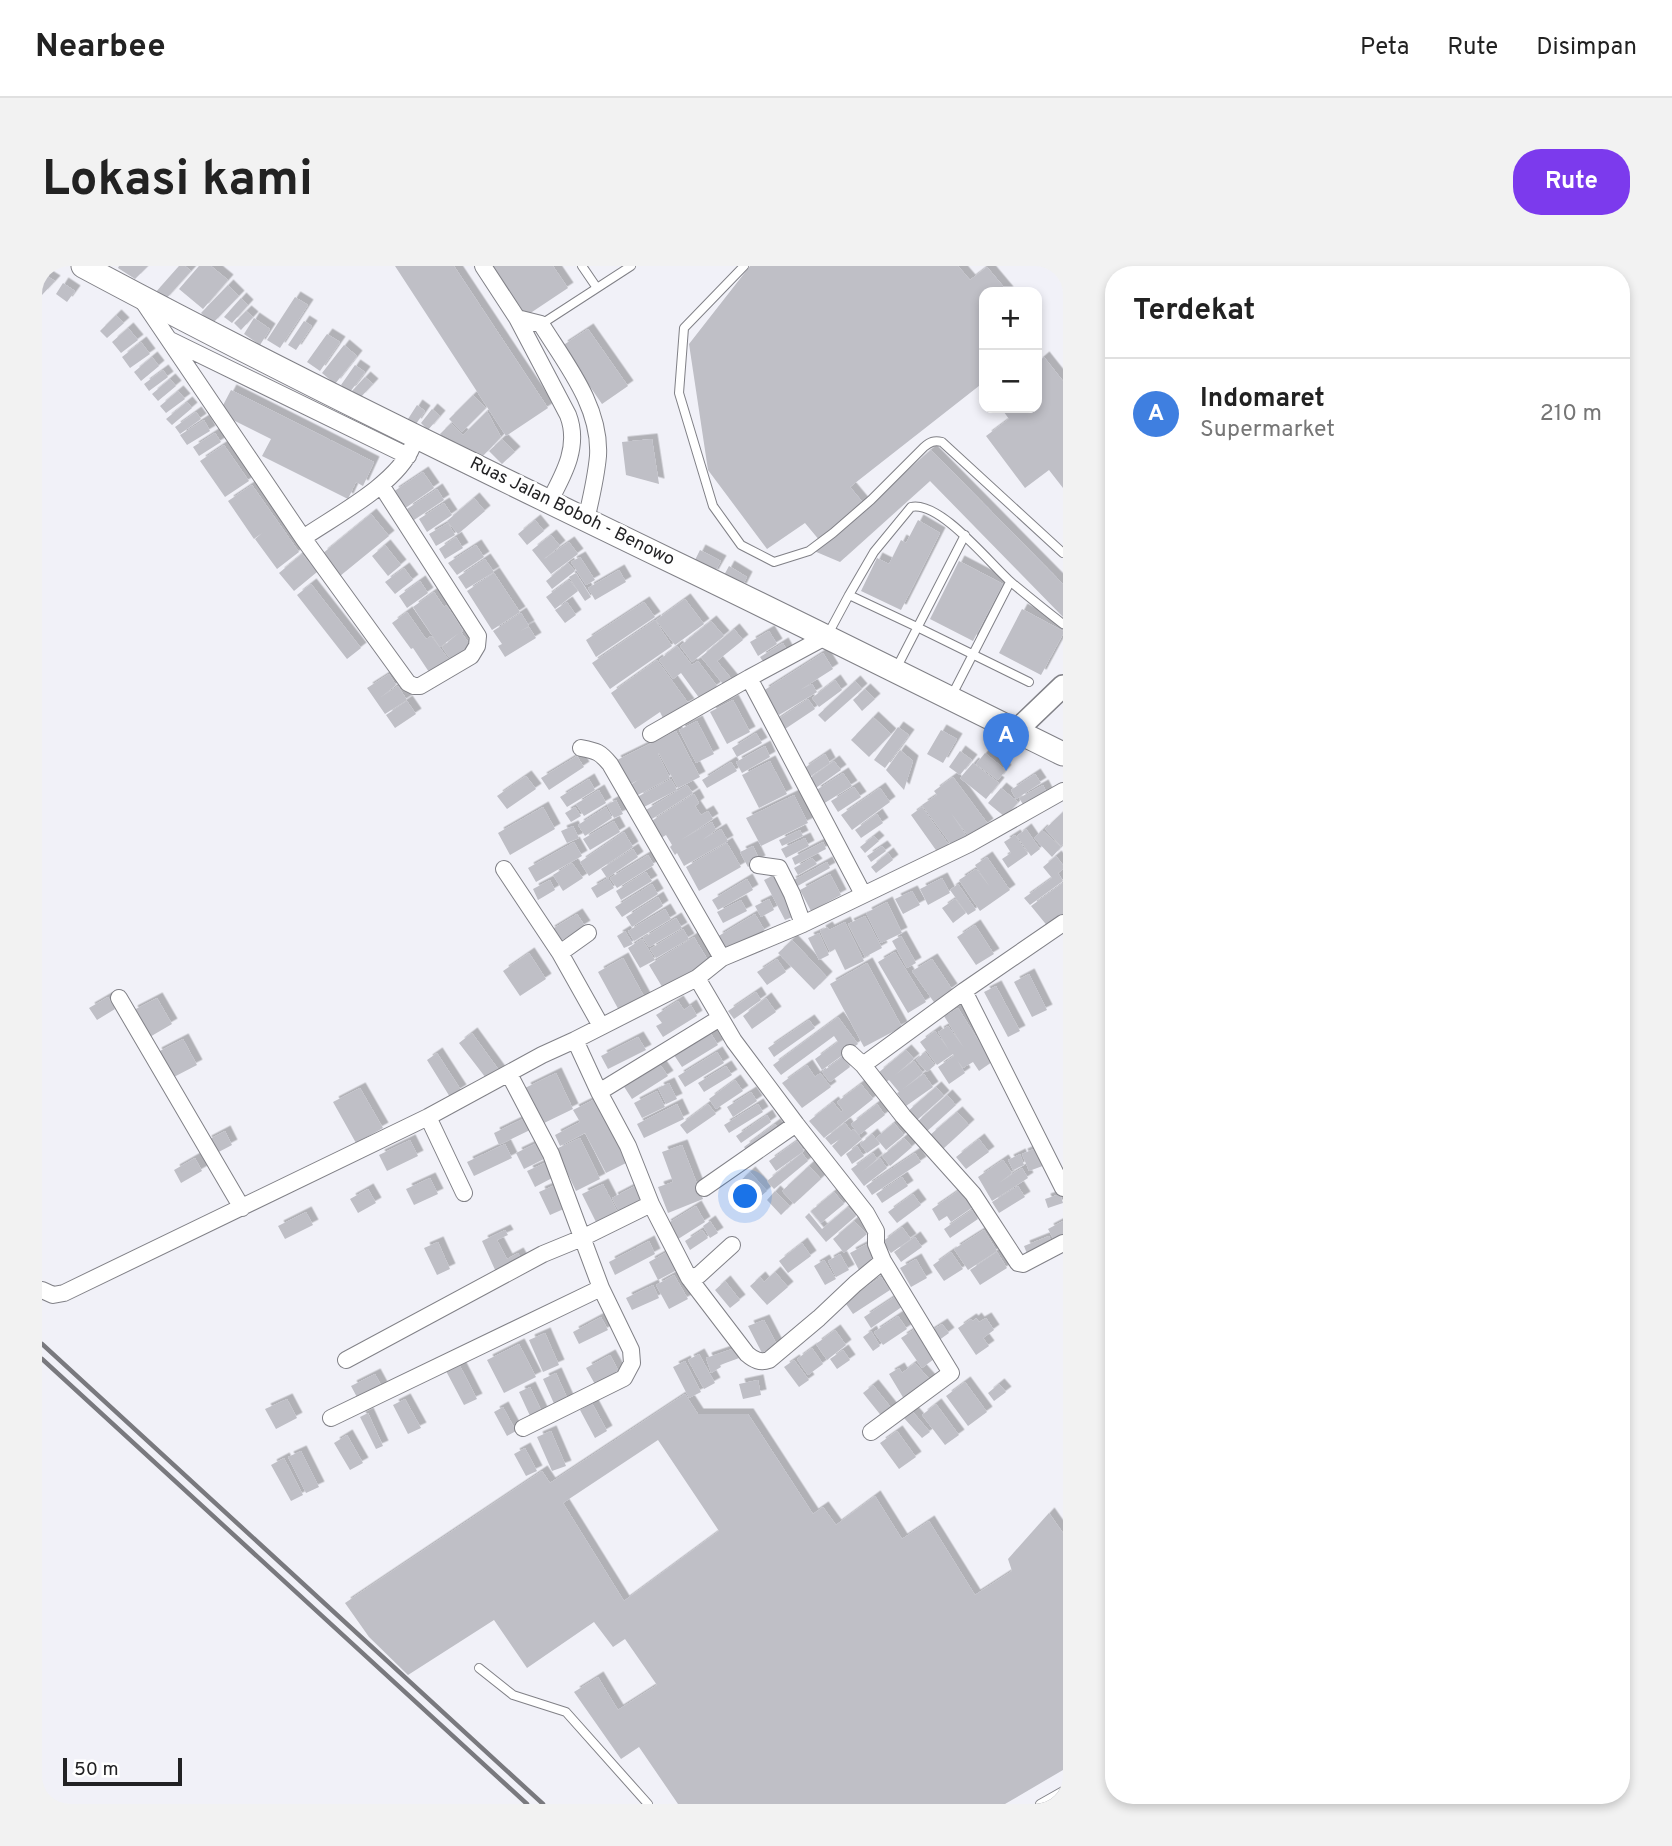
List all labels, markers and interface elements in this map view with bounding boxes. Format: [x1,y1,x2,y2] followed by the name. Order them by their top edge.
[35,27,166,69] text: Nearbee
[1360,33,1409,63] text: Peta
[1447,33,1498,63] text: Rute
[1536,33,1637,63] text: Disimpan
[1513,149,1630,215] button: Rute
[42,151,313,213] text: Lokasi kami
[979,287,1042,413] map controls
[979,287,1042,350] button: +
[1133,293,1255,330] text: Terdekat
[979,350,1042,413] button: −
[1200,383,1325,416] text: Indomaret
[1148,400,1164,429] text: A
[1540,400,1602,429] text: 210 m
[1200,416,1335,445] text: Supermarket
[466,452,678,572] street label: Ruas Jalan Boboh - Benowo
[983,713,1029,771] pin: A
[728,1179,762,1213] your location
[63,1755,182,1787] scale bar
[74,1758,119,1782] text: 50 m

